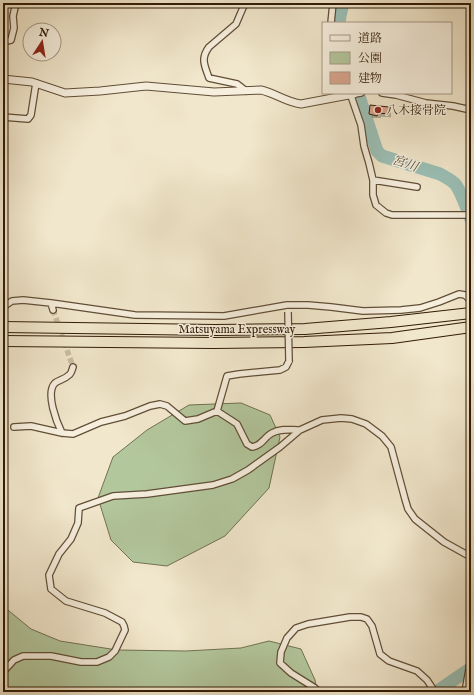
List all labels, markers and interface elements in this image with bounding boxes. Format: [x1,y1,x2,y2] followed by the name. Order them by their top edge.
[22,22,62,62] north arrow
[322,22,452,94] legend
[37,25,50,41] text: N
[358,31,382,46] text: 道路
[358,51,382,66] text: 公園
[358,71,382,86] text: 建物
[386,103,446,118] place label: 八木接骨院
[373,105,383,115] marker: 八木接骨院
[390,152,422,177] water label: 宮川
[179,322,296,338] street label: Matsuyama Expressway

